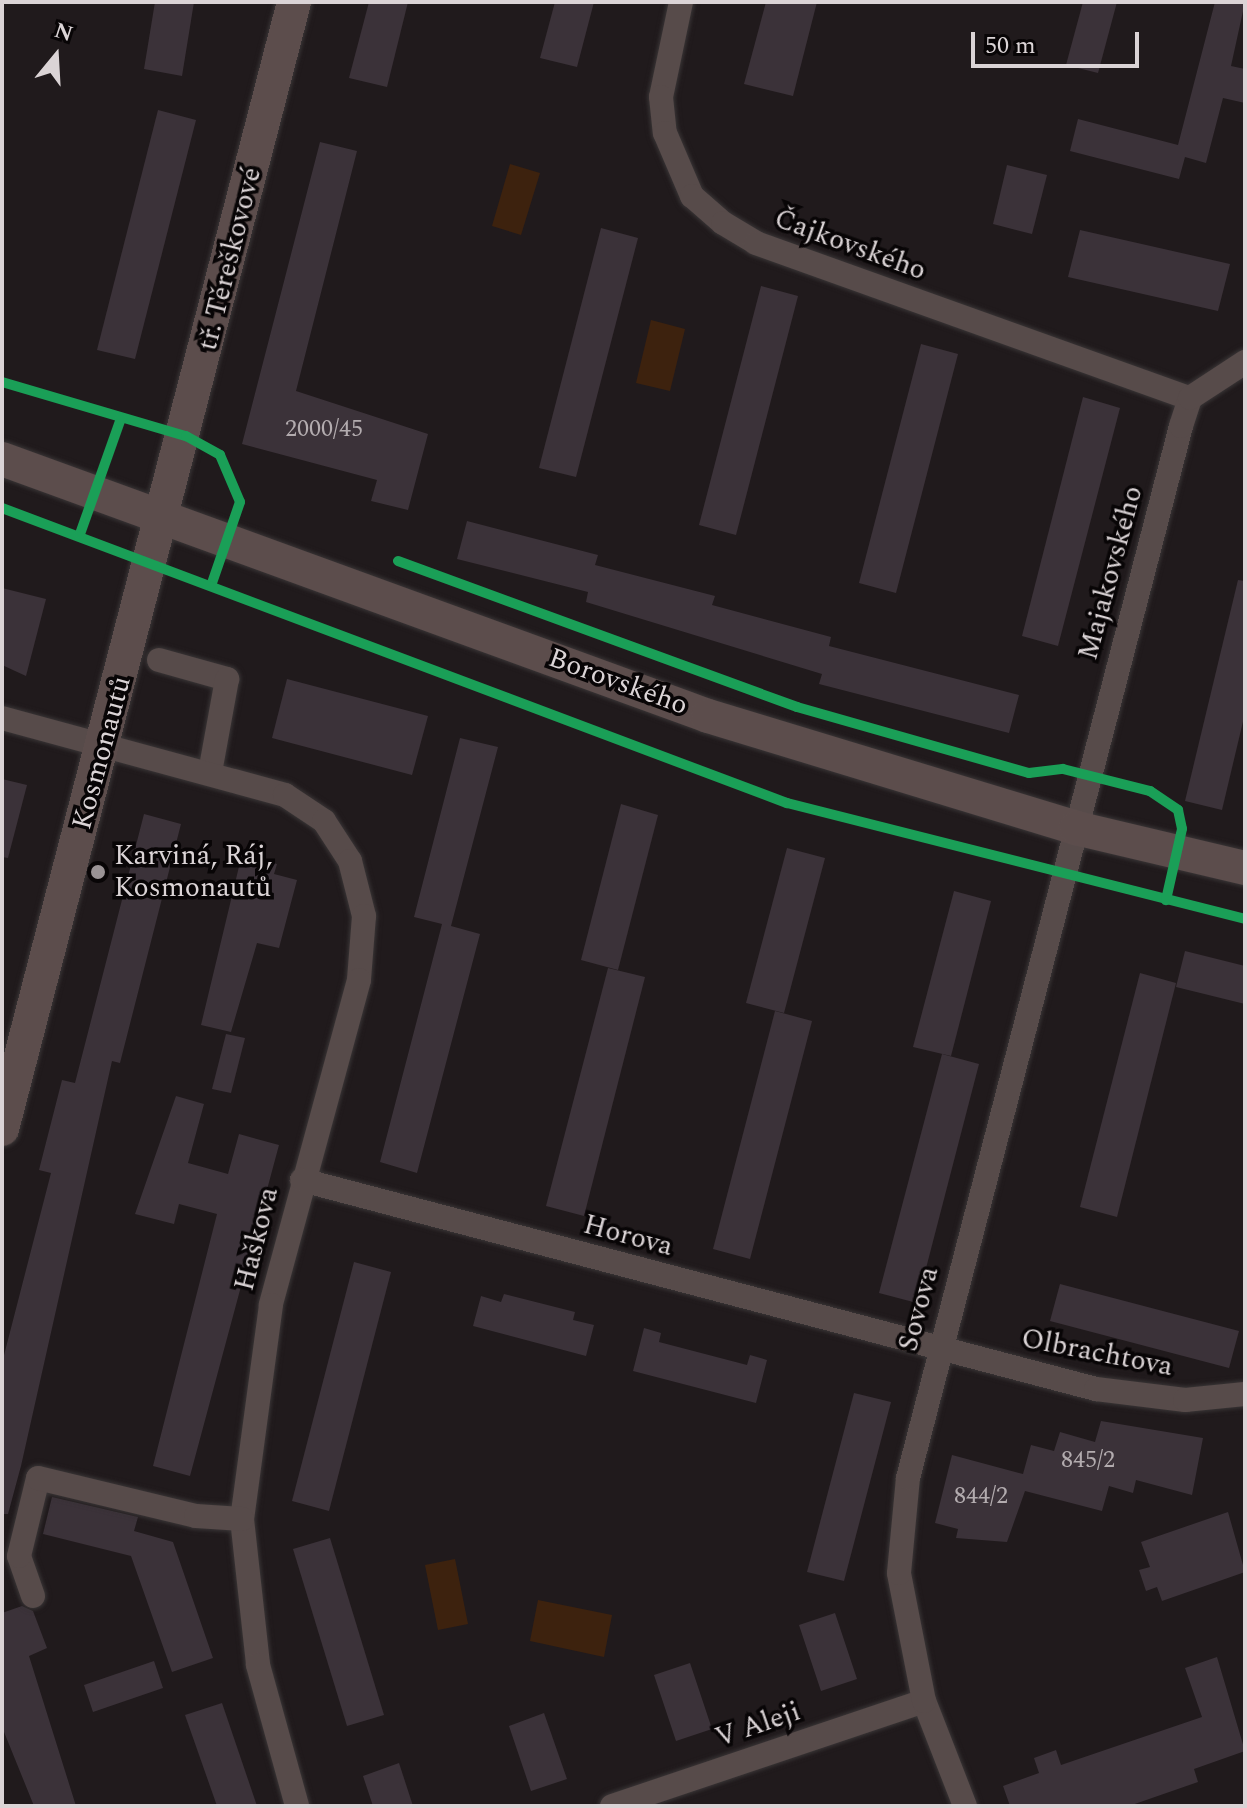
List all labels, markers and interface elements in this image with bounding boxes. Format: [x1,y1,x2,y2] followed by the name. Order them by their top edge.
[50,14,77,51] text: N
[16,16,96,96] north arrow
[975,16,1143,66] scale bar
[985,28,1036,64] text: 50 m
[191,164,269,354] street label: tř. Těreškovové
[770,202,930,288] street label: Čajkovského
[285,416,363,444] house number: 2000/45
[1072,482,1150,664] street label: Majakovského
[544,641,692,723] street label: Borovského
[65,673,139,833] street label: Kosmonautů
[114,839,273,905] place label: Karviná, Ráj, Kosmonautů
[89,863,107,881] marker: Karviná, Ráj, Kosmonautů
[228,1184,286,1294] street label: Haškova
[580,1208,676,1264] street label: Horova
[892,1263,946,1355] street label: Sovova
[1018,1322,1176,1384] street label: Olbrachtova
[1061,1447,1115,1475] house number: 845/2
[954,1483,1008,1511] house number: 844/2
[711,1695,805,1755] street label: V Aleji

